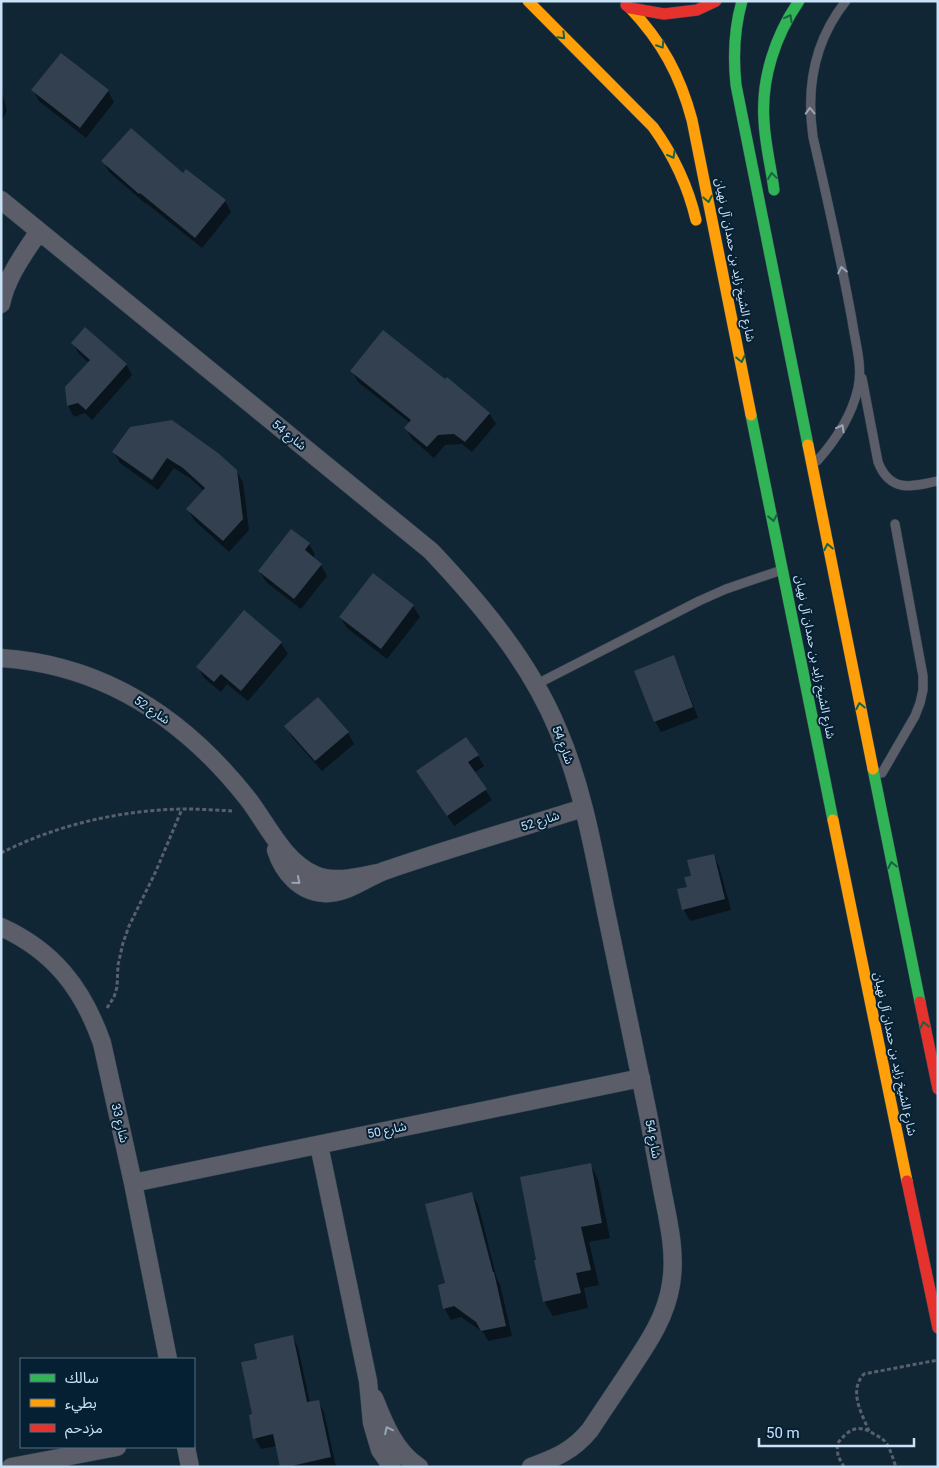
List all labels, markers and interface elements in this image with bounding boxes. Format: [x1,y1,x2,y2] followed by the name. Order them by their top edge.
[782,15,792,24] one-way arrow
[557,30,566,39] one-way arrow
[655,40,665,49] one-way arrow
[805,107,816,115] one-way arrow
[665,150,675,159] one-way arrow
[767,172,778,180] one-way arrow
[710,177,758,344] street label: شارع الشيخ زايد بن حمدان آل نهيان
[703,195,713,204] one-way arrow
[838,266,848,275] one-way arrow
[735,354,746,363] one-way arrow
[268,417,309,455] street label: شارع 54
[834,424,844,433] one-way arrow
[767,513,778,522] one-way arrow
[823,542,833,551] one-way arrow
[790,574,838,741] street label: شارع الشيخ زايد بن حمدان آل نهيان
[130,693,172,729] street label: شارع 52
[855,702,865,711] one-way arrow
[547,724,577,767] street label: شارع 54
[519,808,562,836] street label: شارع 52
[887,861,897,870] one-way arrow
[292,876,301,885] one-way arrow
[869,971,919,1137] street label: شارع الشيخ زايد بن حمدان آل نهيان
[919,1020,930,1029] one-way arrow
[107,1102,131,1144] street label: شارع 33
[640,1118,664,1160] street label: شارع 54
[366,1119,408,1143] street label: شارع 50
[20,1358,195,1448] legend
[65,1369,99,1387] text: سالك
[65,1394,97,1414] text: بطيء
[759,1416,914,1448] scale bar
[65,1419,103,1439] text: مزدحم
[766,1424,800,1442] text: 50 m
[384,1426,394,1435] one-way arrow

